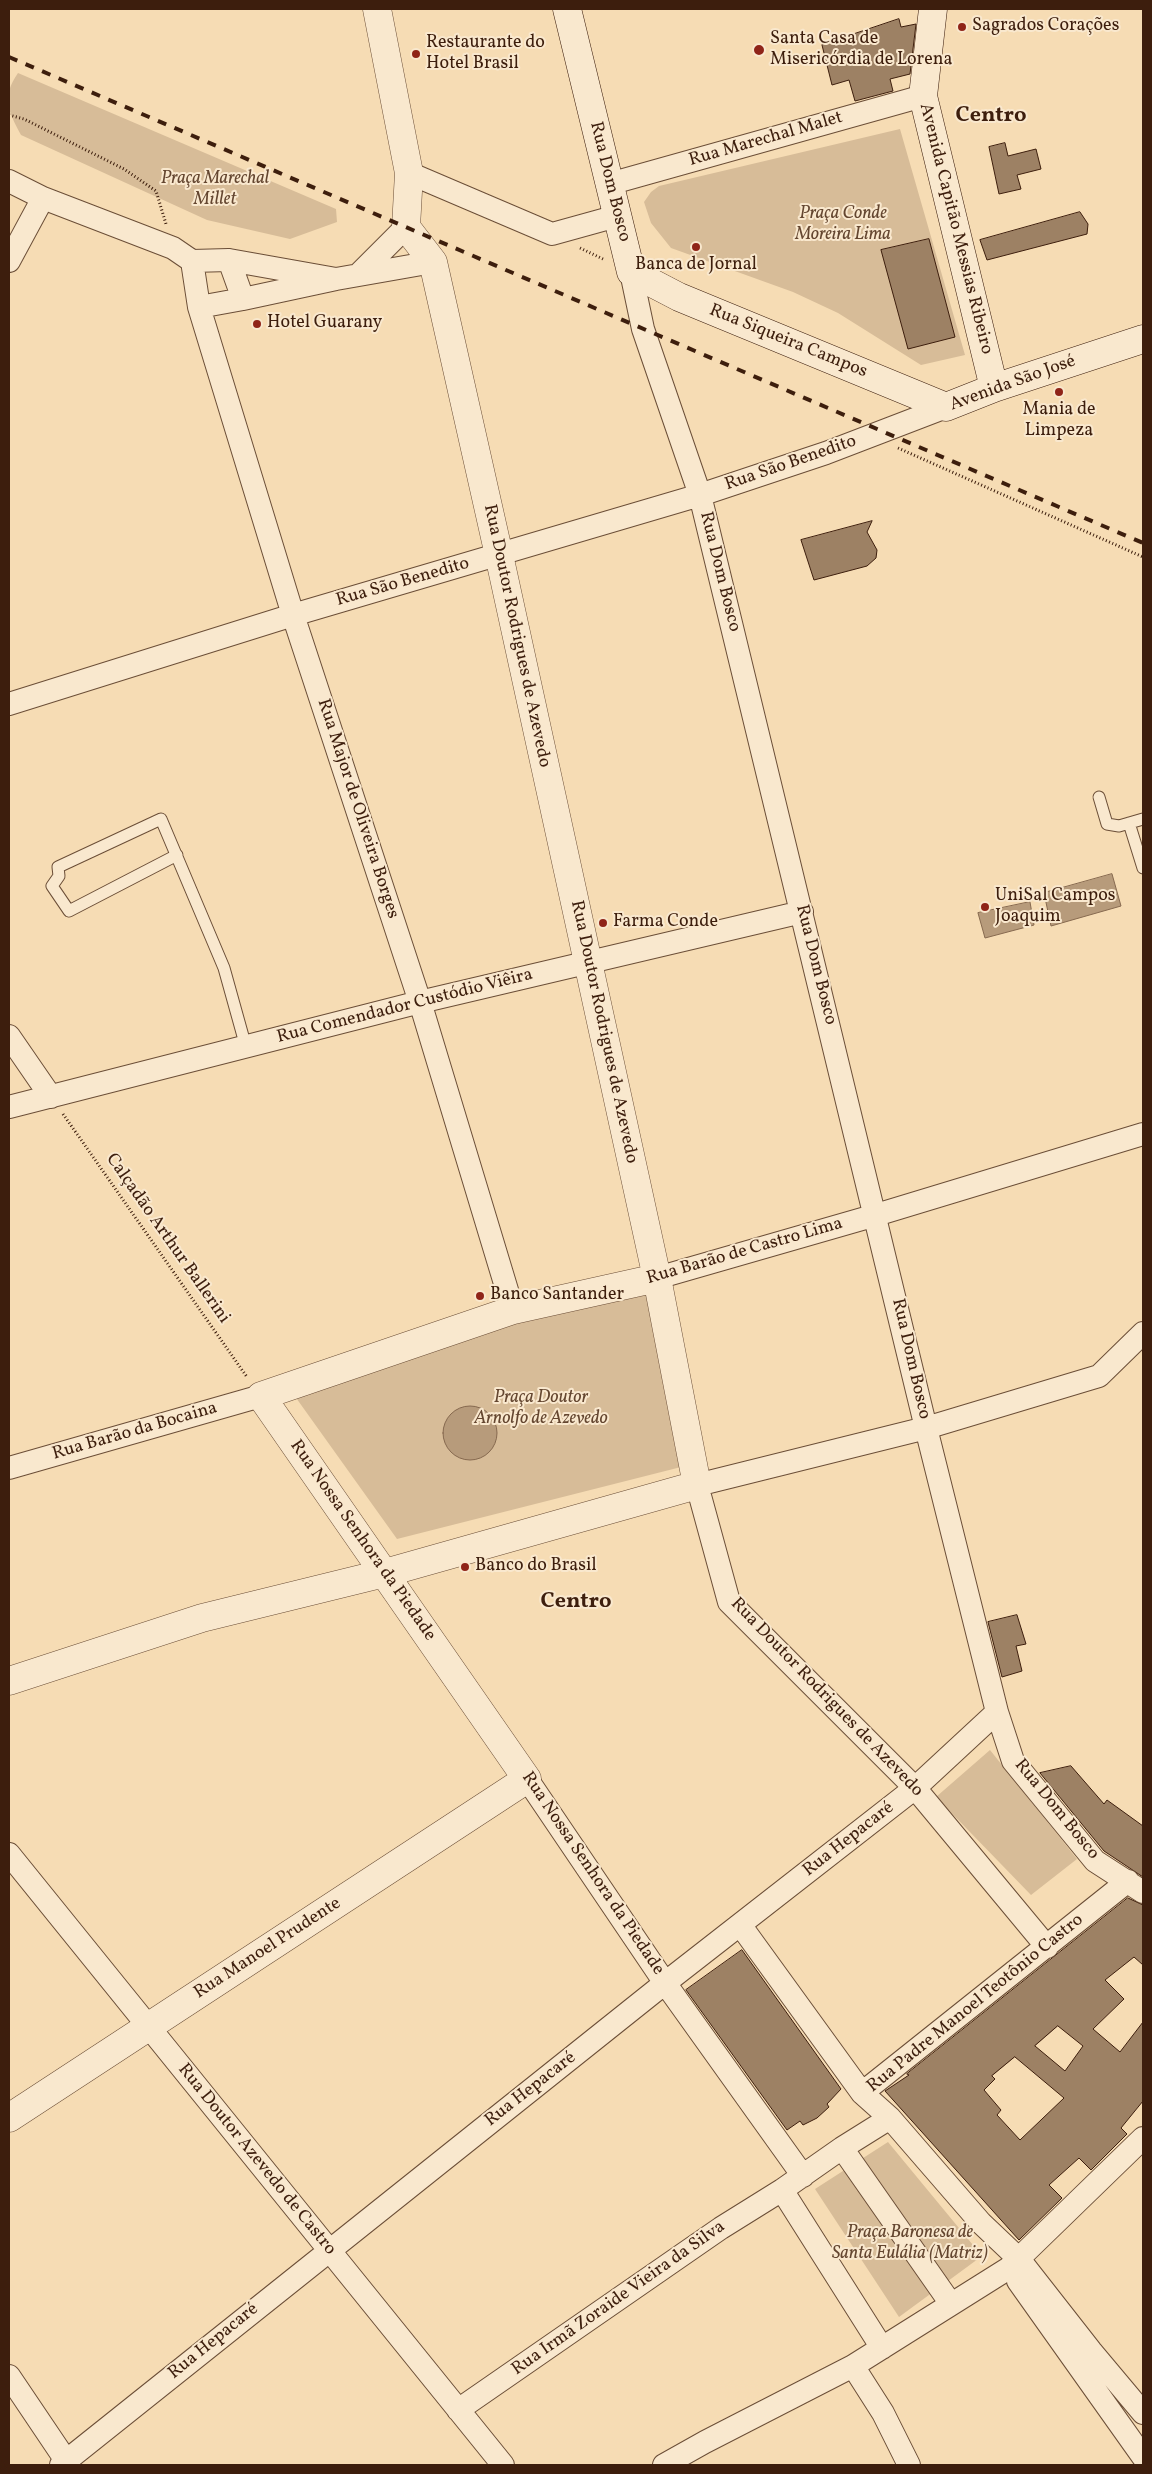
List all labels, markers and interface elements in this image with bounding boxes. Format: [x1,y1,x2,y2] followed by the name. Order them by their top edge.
[972,16,1119,38] place label: Sagrados Corações
[956,21,968,33] marker: Sagrados Corações
[770,29,952,72] place label: Santa Casa de Misericórdia de Lorena
[426,33,545,76] place label: Restaurante do Hotel Brasil
[752,43,766,57] marker: Santa Casa de Misericórdia de Lorena
[410,48,422,60] marker: Restaurante do Hotel Brasil
[913,101,997,357] street label: Avenida Capitão Messias Ribeiro
[955,104,1027,130] district label: Centro
[687,108,845,172] street label: Rua Marechal Malet
[584,120,634,244] street label: Rua Dom Bosco
[161,169,269,212] park label: Praça Marechal Millet
[795,204,891,246] park label: Praça Conde Moreira Lima
[690,241,702,253] marker: Banca de Jornal
[635,255,757,277] place label: Banca de Jornal
[706,300,870,384] street label: Rua Siqueira Campos
[267,313,382,335] place label: Hotel Guarany
[251,318,263,330] marker: Hotel Guarany
[947,351,1079,417] street label: Avenida São José
[1053,386,1065,398] marker: Mania de Limpeza
[1022,400,1096,442] place label: Mania de Limpeza
[723,431,859,497] street label: Rua São Benedito
[478,502,554,770] street label: Rua Doutor Rodrigues de Azevedo
[694,510,744,634] street label: Rua Dom Bosco
[334,554,472,612] street label: Rua São Benedito
[311,696,403,922] street label: Rua Major de Oliveira Borges
[995,886,1115,929] place label: UniSal Campos Joaquim
[565,898,641,1166] street label: Rua Doutor Rodrigues de Azevedo
[979,901,991,913] marker: UniSal Campos Joaquim
[790,903,840,1027] street label: Rua Dom Bosco
[613,912,718,934] place label: Farma Conde
[597,917,609,929] marker: Farma Conde
[275,965,535,1049] street label: Rua Comendador Custódio Viêira
[100,1150,234,1328] street label: Calçadão Arthur Ballerini
[644,1214,846,1290] street label: Rua Barão de Castro Lima
[490,1285,624,1307] place label: Banco Santander
[474,1290,486,1302] marker: Banco Santander
[886,1296,934,1422] street label: Rua Dom Bosco
[474,1388,608,1430] park label: Praça Doutor Arnolfo de Azevedo
[50,1398,220,1466] street label: Rua Barão da Bocaina
[284,1436,440,1646] street label: Rua Nossa Senhora da Piedade
[475,1556,597,1578] place label: Banco do Brasil
[459,1561,471,1573] marker: Banco do Brasil
[540,1590,612,1616] district label: Centro
[725,1594,927,1802] street label: Rua Doutor Rodrigues de Azevedo
[1009,1755,1103,1865] street label: Rua Dom Bosco
[516,1768,668,1980] street label: Rua Nossa Senhora da Piedade
[799,1798,899,1882] street label: Rua Hepacaré
[190,1893,346,2005] street label: Rua Manoel Prudente
[863,1910,1089,2098] street label: Rua Padre Manoel Teotônio Castro
[481,2048,581,2132] street label: Rua Hepacaré
[172,2060,340,2260] street label: Rua Doutor Azevedo de Castro
[508,2217,730,2381] street label: Rua Irmã Zoraide Vieira da Silva
[832,2223,988,2266] park label: Praça Baronesa de Santa Eulália (Matriz)
[165,2299,263,2385] street label: Rua Hepacaré

